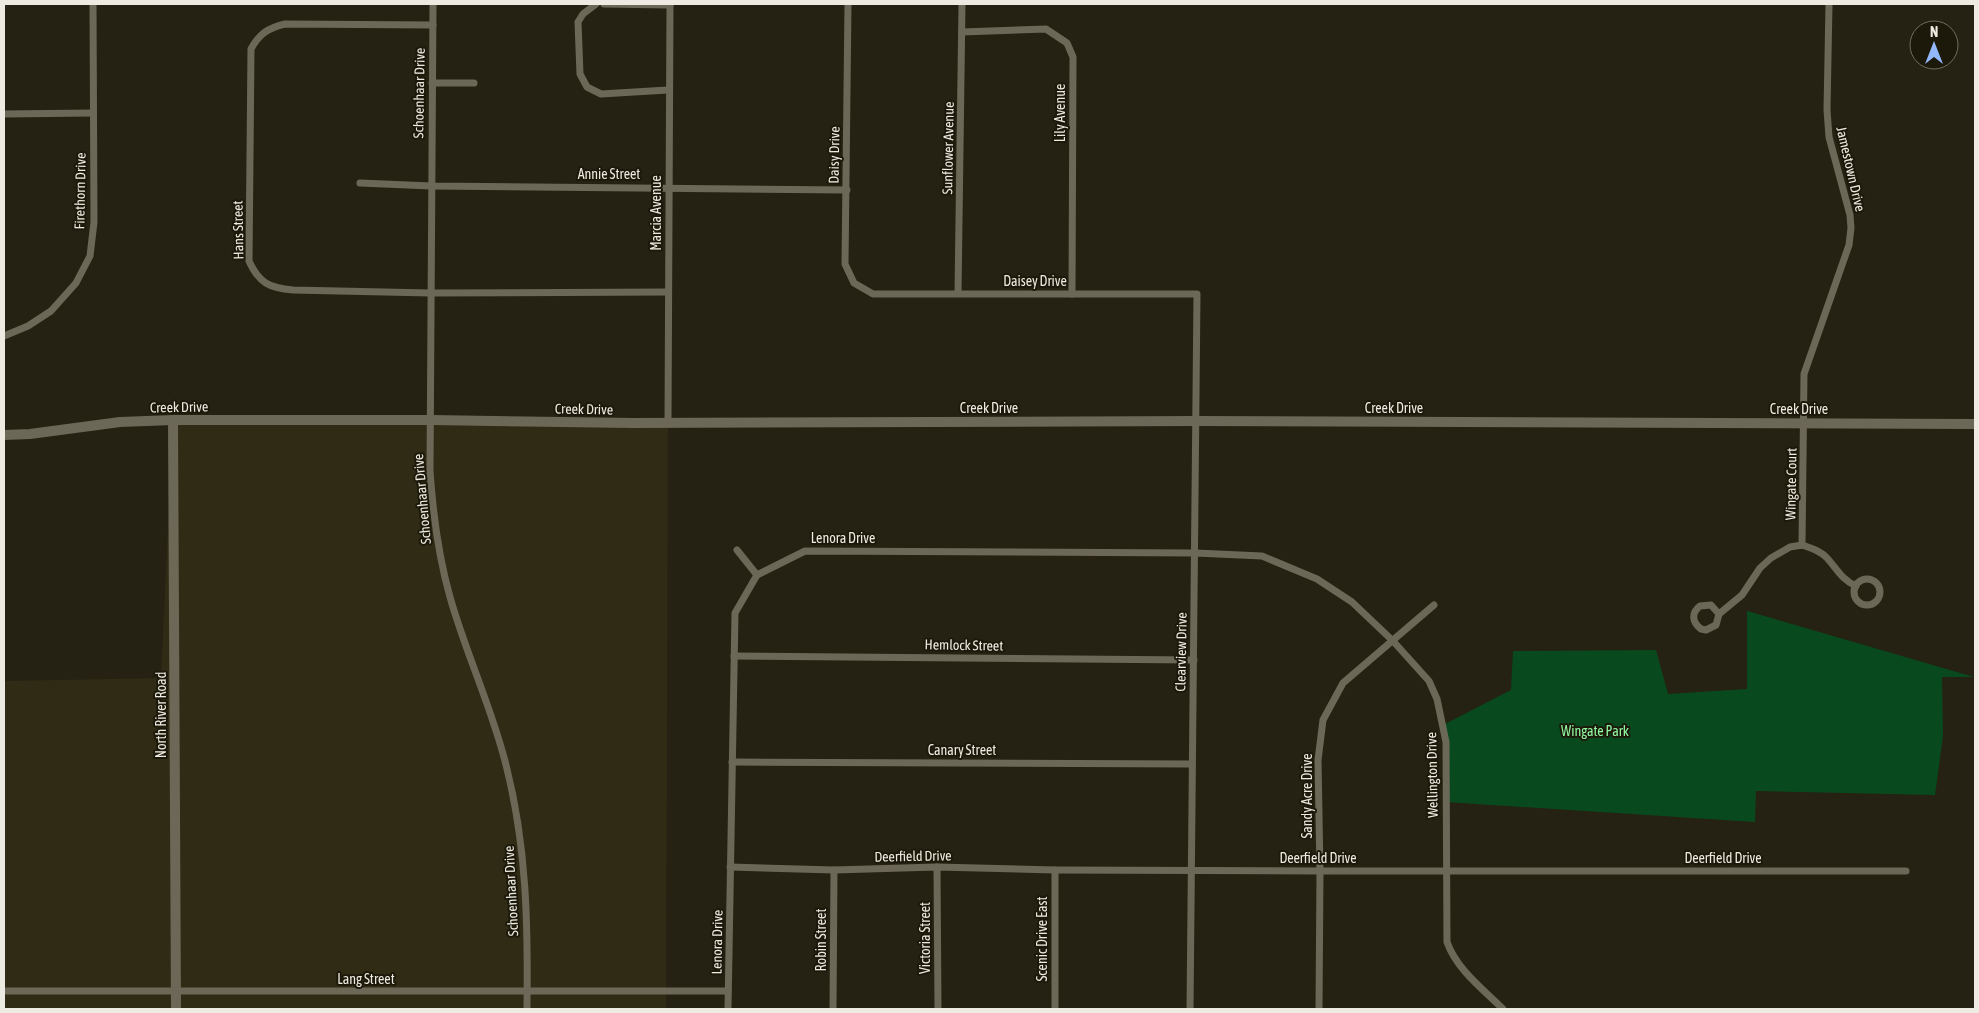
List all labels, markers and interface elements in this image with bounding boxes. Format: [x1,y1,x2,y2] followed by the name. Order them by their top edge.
[1909,20,1959,70] north arrow
[1930,24,1938,40] text: N
[410,48,428,138] street label: Schoenhaar Drive
[1052,84,1068,142] street label: Lily Avenue
[939,102,957,194] street label: Sunflower Avenue
[1833,125,1869,213] street label: Jamestown Drive
[826,126,842,184] street label: Daisy Drive
[71,152,89,230] street label: Firethorn Drive
[578,166,640,182] street label: Annie Street
[648,175,664,251] street label: Marcia Avenue
[229,200,247,260] street label: Hans Street
[1003,273,1067,289] street label: Daisey Drive
[150,398,208,416] street label: Creek Drive
[555,400,613,418] street label: Creek Drive
[960,400,1018,416] street label: Creek Drive
[1365,400,1423,416] street label: Creek Drive
[1770,401,1828,417] street label: Creek Drive
[1782,448,1800,520] street label: Wingate Court
[410,453,434,545] street label: Schoenhaar Drive
[811,530,875,546] street label: Lenora Drive
[1172,612,1190,692] street label: Clearview Drive
[925,636,1003,654] street label: Hemlock Street
[153,672,169,758] street label: North River Road
[1561,723,1629,739] park label: Wingate Park
[1423,732,1441,818] street label: Wellington Drive
[928,742,996,758] street label: Canary Street
[1299,753,1315,839] street label: Sandy Acre Drive
[501,845,521,937] street label: Schoenhaar Drive
[874,847,952,865] street label: Deerfield Drive
[1279,850,1357,866] street label: Deerfield Drive
[1684,850,1762,866] street label: Deerfield Drive
[1034,896,1050,982] street label: Scenic Drive East
[917,902,933,974] street label: Victoria Street
[813,909,829,971] street label: Robin Street
[708,910,726,974] street label: Lenora Drive
[337,971,395,987] street label: Lang Street

